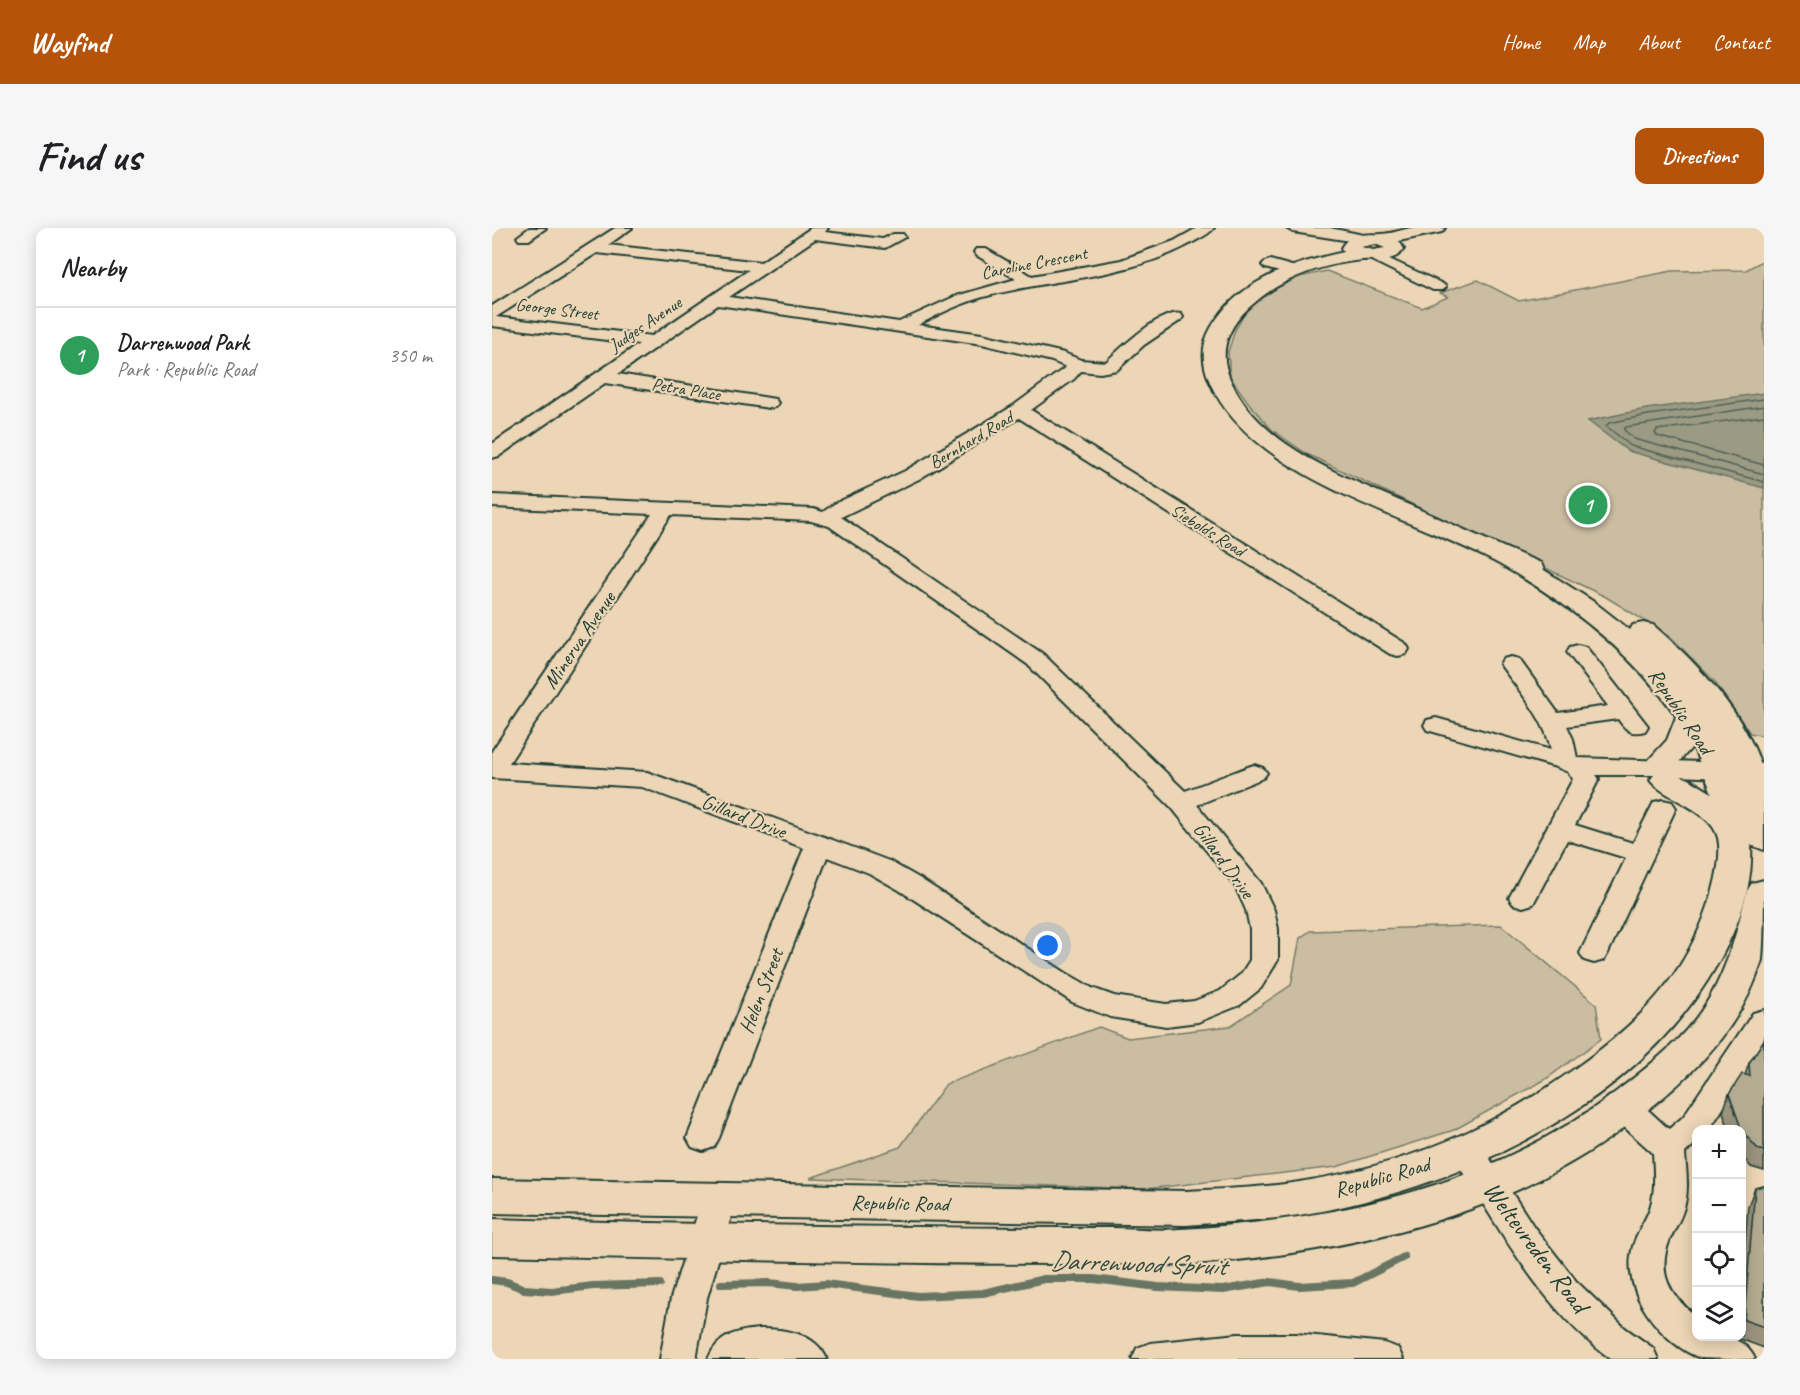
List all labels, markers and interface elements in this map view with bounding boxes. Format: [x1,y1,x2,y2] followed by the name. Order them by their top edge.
[30,25,109,60] text: Wayfind
[1502,29,1540,55] text: Home
[1573,29,1605,55] text: Map
[1638,29,1680,55] text: About
[1713,29,1770,55] text: Contact
[1635,128,1764,184] button: Directions
[36,130,141,183] text: Find us
[979,242,1091,284] street label: Caroline Crescent
[60,251,125,284] text: Nearby
[604,291,686,357] street label: Judges Avenue
[515,293,602,325] street label: George Street
[117,329,249,357] text: Darrenwood Park
[75,343,84,368] text: 1
[389,343,432,368] text: 350 m
[117,357,255,382] text: Park · Republic Road
[650,373,723,405] street label: Petra Place
[925,405,1019,474] street label: Bernhard Road
[1568,482,1608,528] pin: 1
[1167,499,1252,563] street label: Siebolds Road
[537,585,622,694] street label: Minerva Avenue
[1643,663,1721,762] street label: Republic Road
[698,788,792,845] street label: Gillard Drive
[1188,817,1262,905] street label: Gillard Drive
[1033,931,1062,960] your location
[733,943,790,1037] street label: Helen Street
[1692,1125,1746,1341] map controls
[1692,1125,1746,1179] button: +
[1331,1150,1436,1203] street label: Republic Road
[1476,1175,1598,1322] street label: Weltevreden Road
[1692,1179,1746,1233] button: −
[851,1189,953,1217] street label: Republic Road
[1692,1233,1746,1287] button: locate
[1050,1243,1231,1283] water label: Darrenwood Spruit
[1692,1287,1746,1341] button: layers

